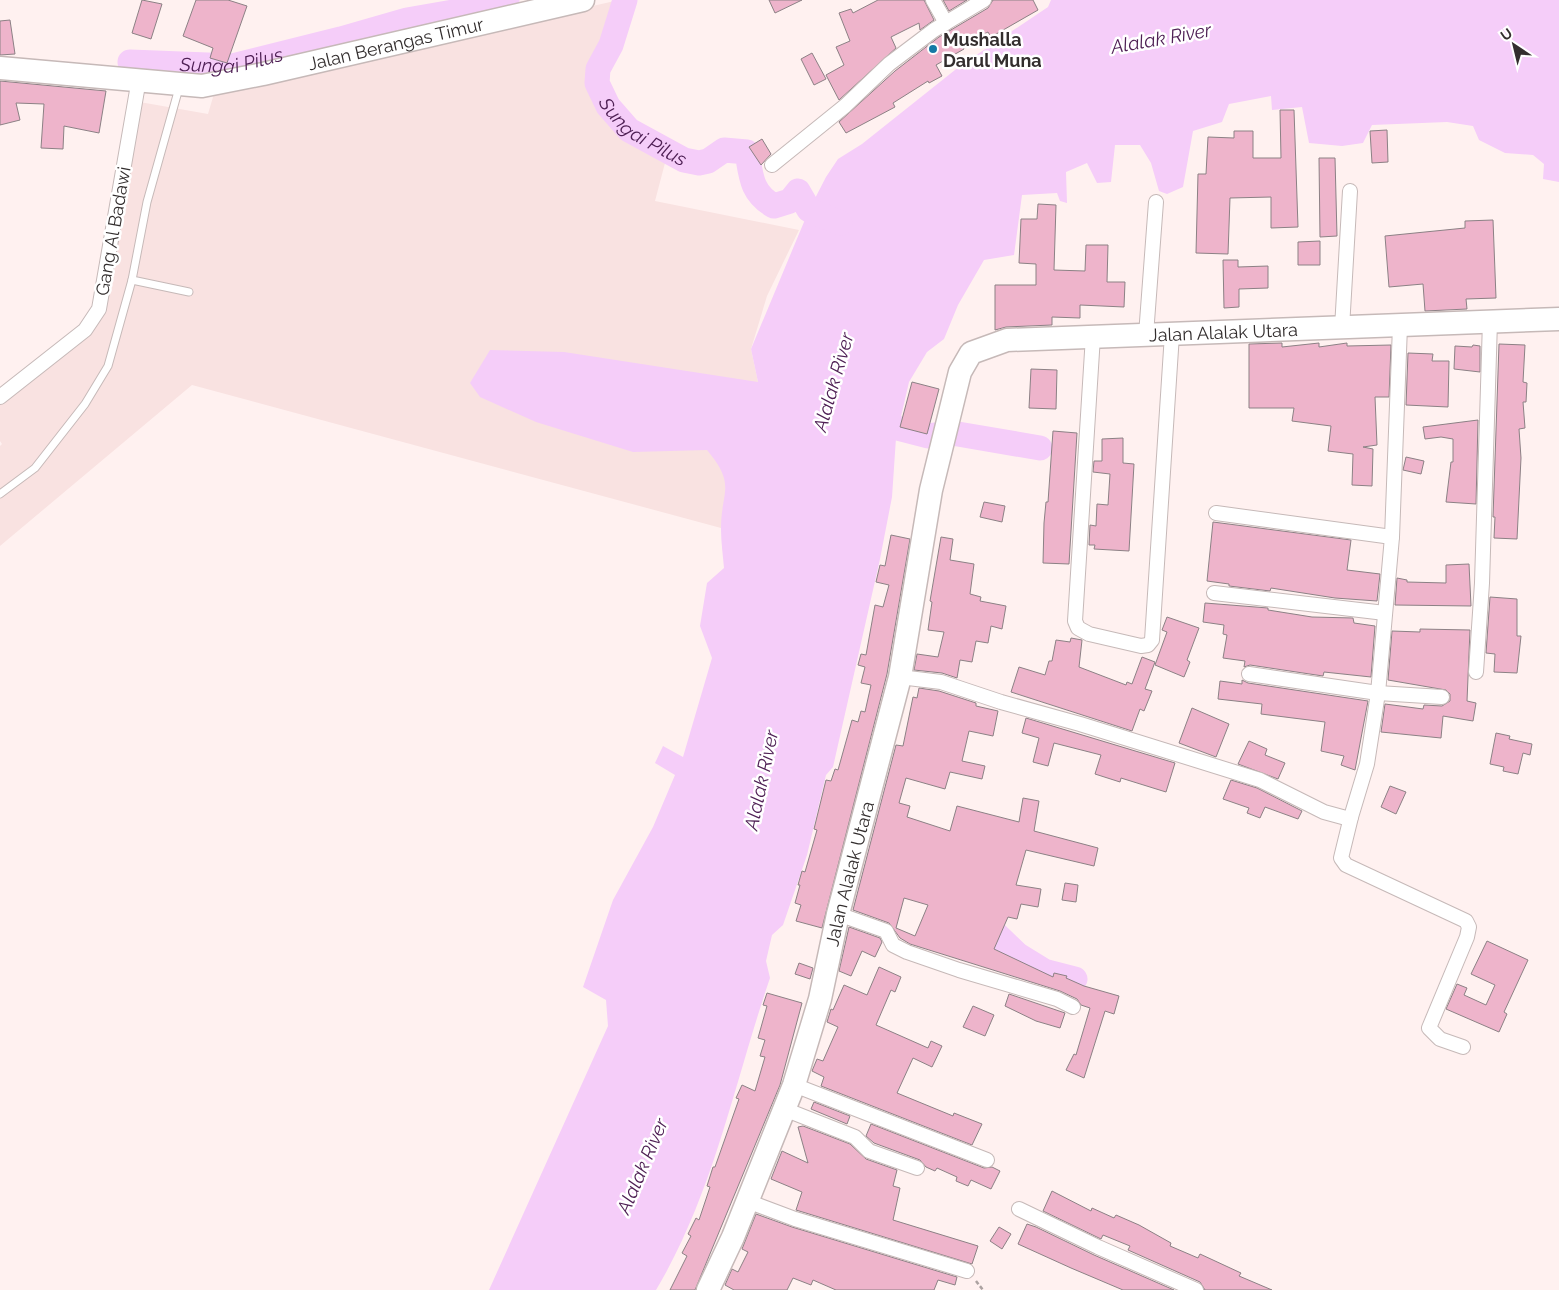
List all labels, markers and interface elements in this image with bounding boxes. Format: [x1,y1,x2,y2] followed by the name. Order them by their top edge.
[306,13,486,74] street label: Jalan Berangas Timur
[1108,18,1214,58] water label: Alalak River
[1489,20,1539,70] north arrow
[1498,25,1515,44] text: U
[943,29,1042,71] place label: Mushalla Darul Muna
[178,43,285,77] water label: Sungai Pilus
[927,43,939,55] marker: Mushalla Darul Muna
[594,93,691,170] water label: Sungai Pilus
[91,165,135,297] street label: Gang Al Badawi
[1149,318,1298,345] street label: Jalan Alalak Utara
[808,329,858,435] water label: Alalak River
[739,727,783,833] water label: Alalak River
[821,799,878,948] street label: Jalan Alalak Utara
[612,1114,673,1218] water label: Alalak River

